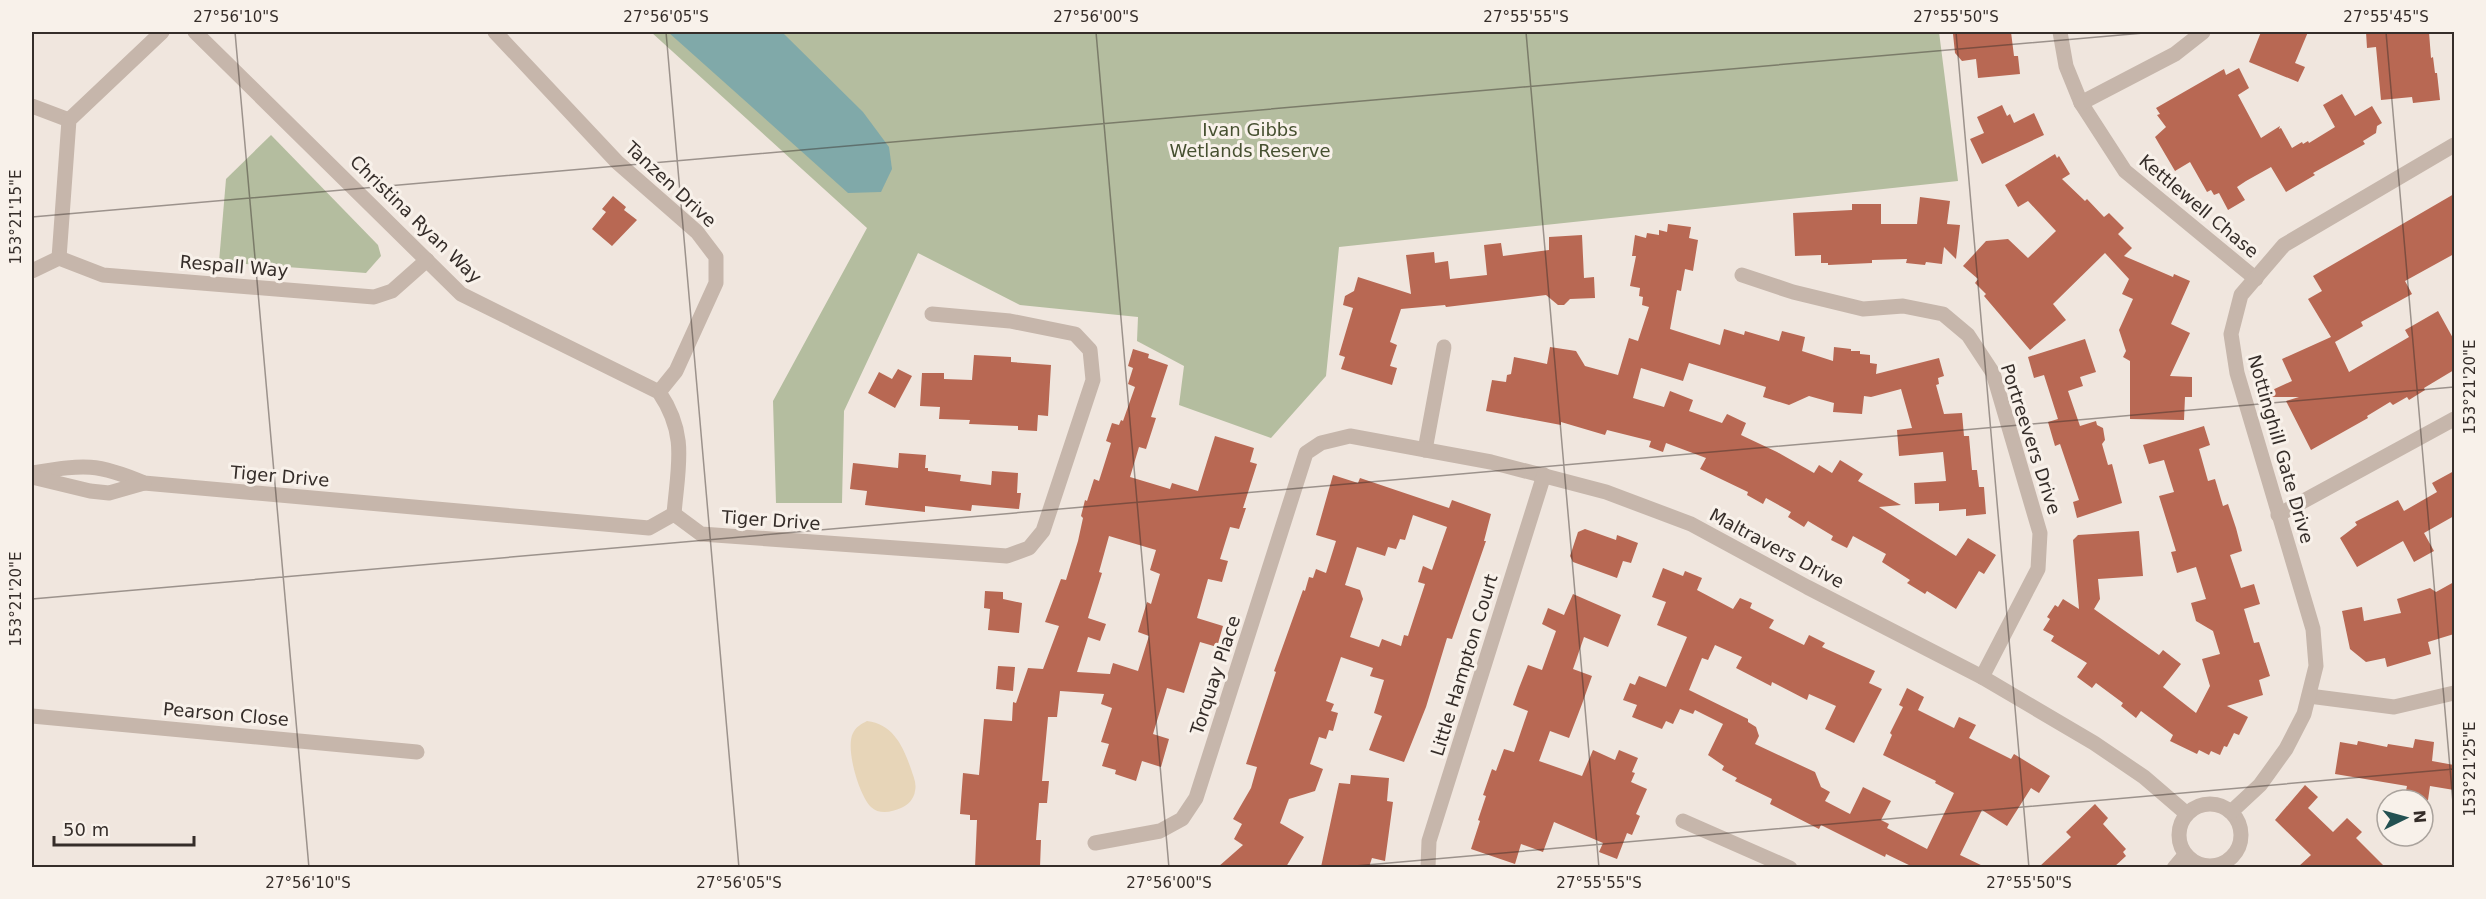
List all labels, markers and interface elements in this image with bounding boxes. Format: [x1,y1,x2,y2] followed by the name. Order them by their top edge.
[193,8,279,26] text: 27°56'10"S
[623,8,709,26] text: 27°56'05"S
[1053,8,1139,26] text: 27°56'00"S
[1483,8,1569,26] text: 27°55'55"S
[1913,8,1999,26] text: 27°55'50"S
[2343,8,2429,26] text: 27°55'45"S
[1169,119,1331,161] park label: Ivan Gibbs Wetlands Reserve
[621,136,721,231] street label: Tanzen Drive
[2135,150,2263,262] street label: Kettlewell Chase
[346,151,486,287] street label: Christina Ryan Way
[7,170,25,264] text: 153°21'15"E
[179,251,289,281] street label: Respall Way
[2461,340,2479,434] text: 153°21'20"E
[2244,352,2318,546] street label: Nottinghill Gate Drive
[1997,361,2065,517] street label: Portreevers Drive
[229,461,330,491] street label: Tiger Drive
[1706,504,1848,592] street label: Maltravers Drive
[720,506,821,534] street label: Tiger Drive
[7,552,25,646] text: 153°21'20"E
[1426,571,1502,759] street label: Little Hampton Court
[1186,613,1244,738] street label: Torquay Place
[162,698,290,730] street label: Pearson Close
[2461,722,2479,816] text: 153°21'25"E
[2375,788,2435,848] north arrow
[54,809,194,847] scale bar
[2409,809,2429,824] text: N
[63,819,109,840] text: 50 m
[265,874,351,892] text: 27°56'10"S
[696,874,782,892] text: 27°56'05"S
[1126,874,1212,892] text: 27°56'00"S
[1556,874,1642,892] text: 27°55'55"S
[1986,874,2072,892] text: 27°55'50"S

